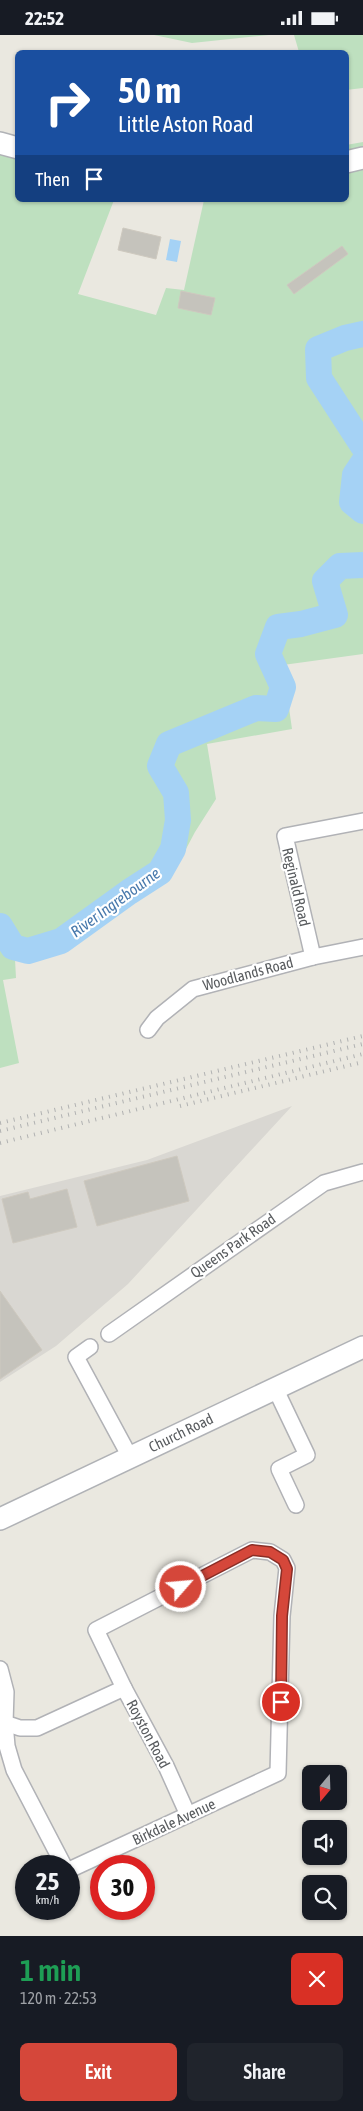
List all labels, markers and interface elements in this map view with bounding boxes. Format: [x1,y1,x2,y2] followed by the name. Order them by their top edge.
[25,7,64,29] text: 22:52
[35,70,100,135] icon: right
[118,70,181,110] text: 50 m
[118,111,254,137] text: Little Aston Road
[80,165,108,193] icon: arrive
[35,168,70,190] text: Then
[279,846,314,928] street label: Reginald Road
[67,864,164,941] water label: River Ingrebourne
[201,953,295,994] street label: Woodlands Road
[187,1210,279,1281] street label: Queens Park Road
[146,1410,216,1455] street label: Church Road
[154,1560,206,1612] position arrow
[260,1681,302,1723] pin
[267,1688,295,1716] icon: arrive
[123,1697,174,1771] street label: Royston Road
[302,1765,348,1810] north arrow
[302,1765,347,1920] map controls
[130,1795,218,1848] street label: Birkdale Avenue
[302,1820,347,1865] button: sound
[90,1855,155,1920] speed limit sign: 30
[36,1867,59,1895] text: 25
[302,1875,347,1920] button: search
[36,1893,59,1907] text: km/h
[20,1953,81,1987] text: 1 min
[291,1953,343,2005] button: close
[20,1989,97,2007] text: 120 m · 22:53
[20,2043,177,2101] button: Exit
[187,2043,343,2101] button: Share

